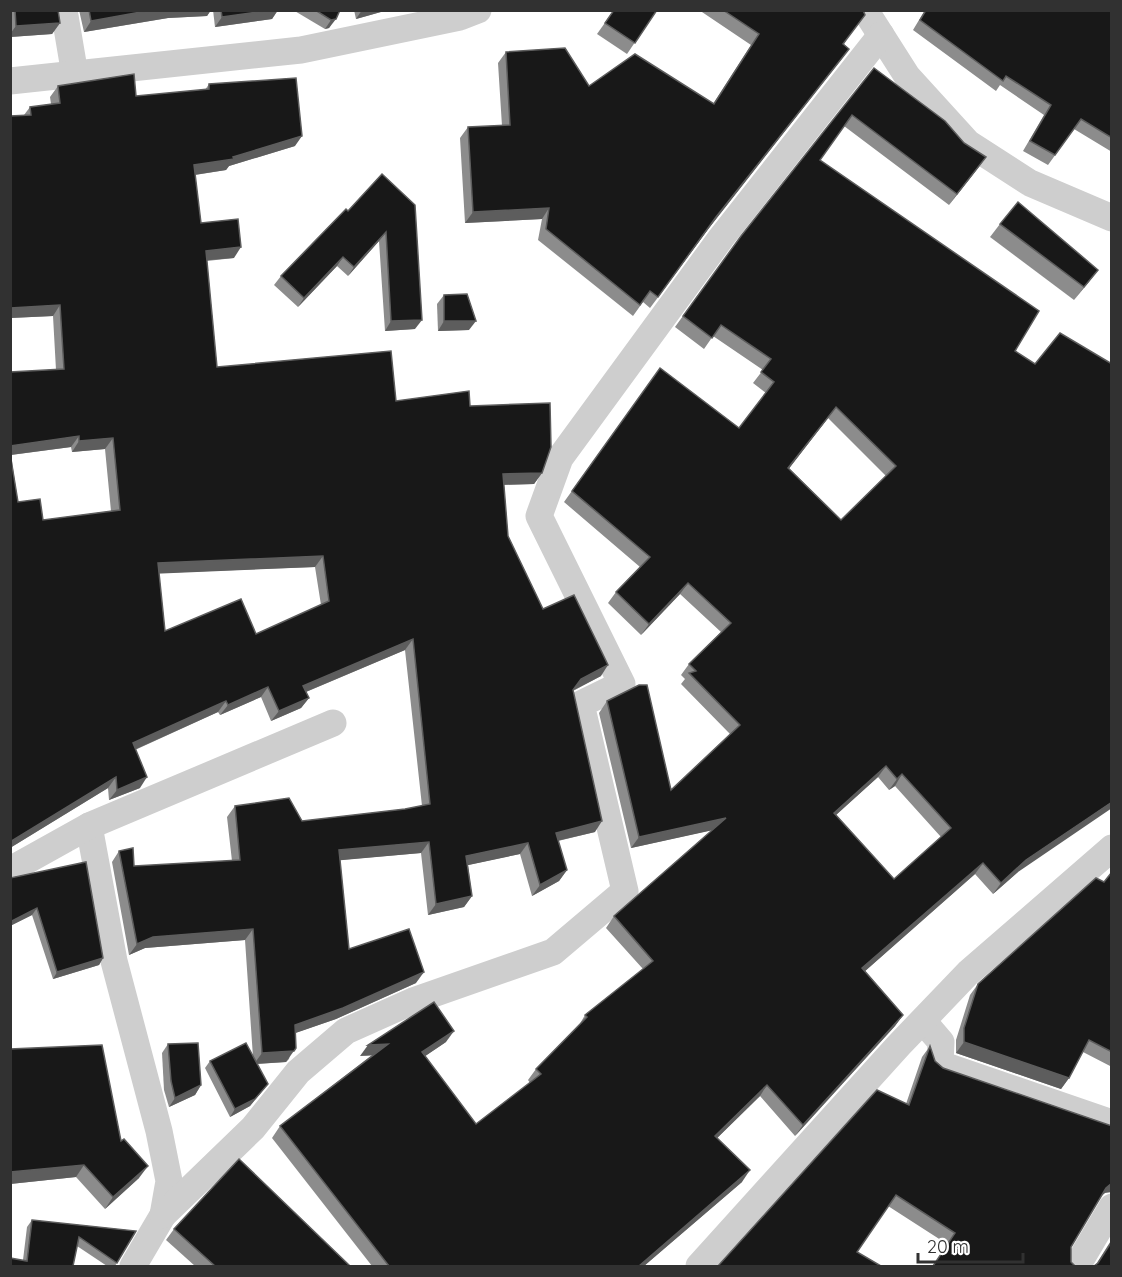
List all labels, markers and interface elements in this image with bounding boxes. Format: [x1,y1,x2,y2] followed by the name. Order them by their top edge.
[918,1226,1023,1264] scale bar
[927,1235,969,1258] text: 20 m

